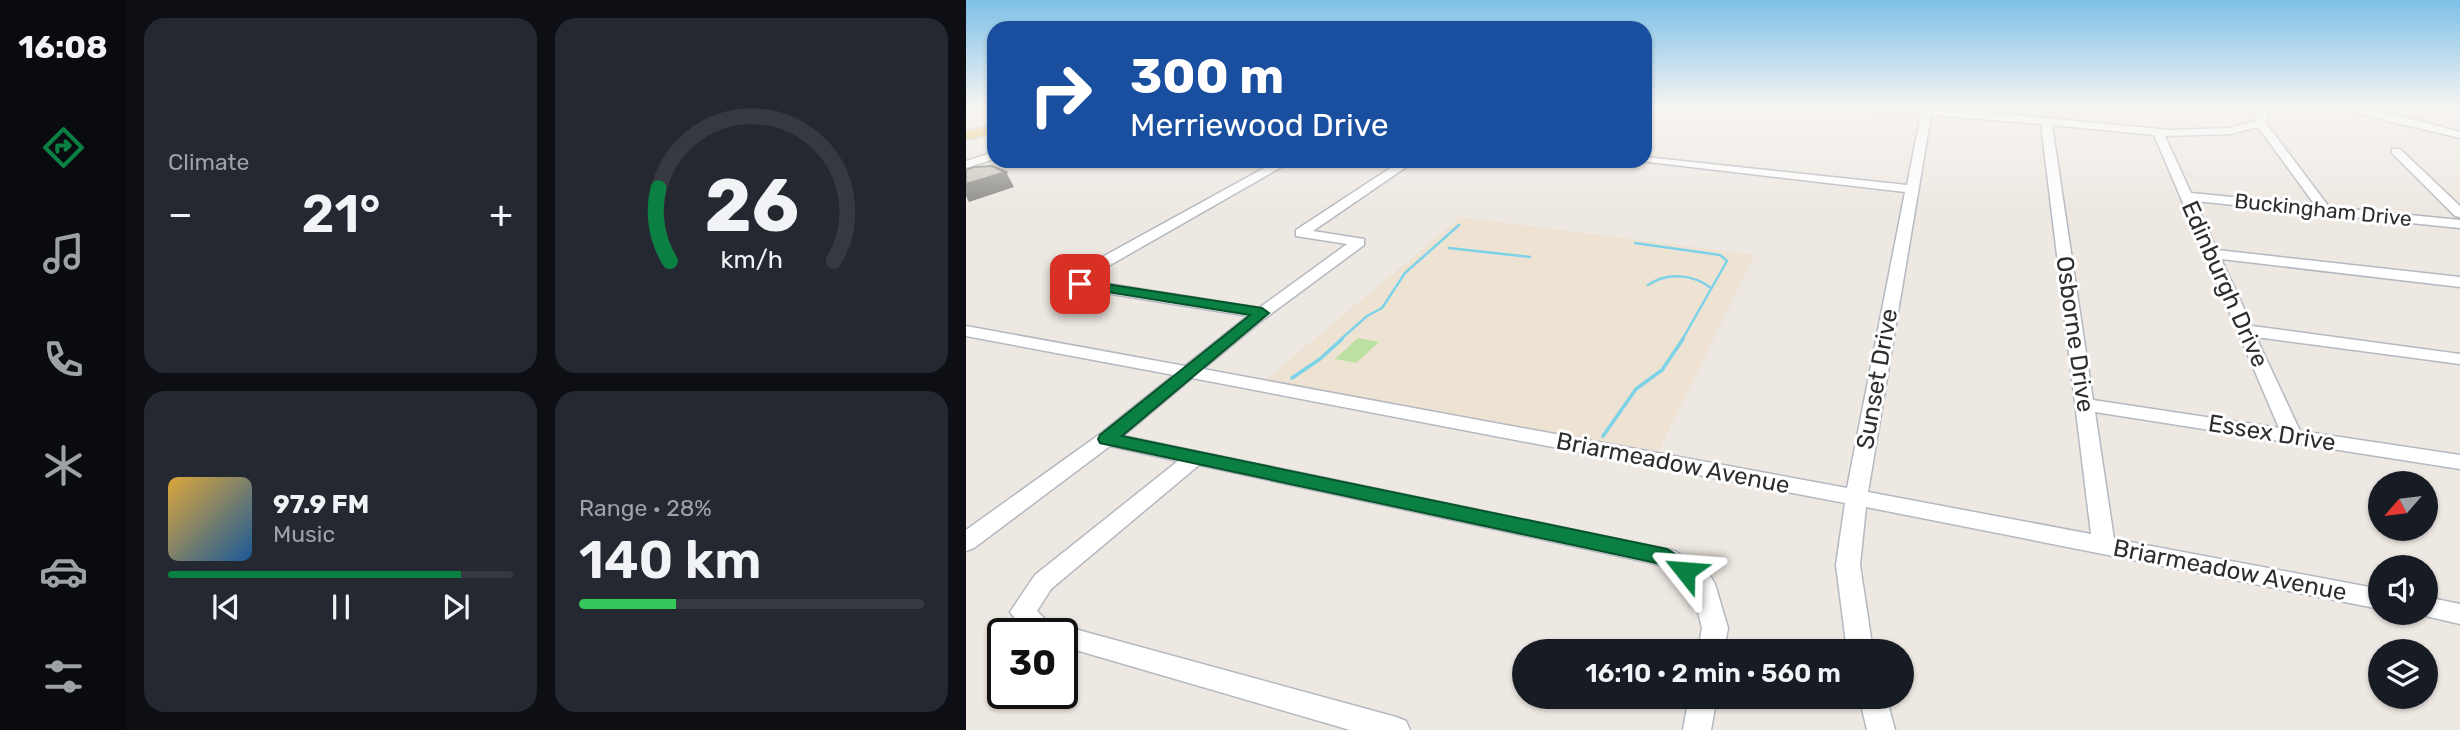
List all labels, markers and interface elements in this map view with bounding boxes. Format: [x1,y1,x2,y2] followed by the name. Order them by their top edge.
[18,28,108,66] text: 16:08
[1130,47,1284,105] text: 300 m
[1015,49,1106,140] icon: right
[1130,106,1389,144] text: Merriewood Drive
[39,123,88,172] icon: directions
[168,148,249,176] text: Climate
[704,164,799,250] text: 26
[302,183,380,245] text: 21°
[2233,188,2413,231] street label: Buckingham Drive
[168,191,193,237] text: −
[489,191,513,237] text: +
[2176,196,2274,372] street label: Edinburgh Drive
[39,229,88,278] icon: music
[720,245,783,274] text: km/h
[1050,254,1110,314] pin
[2050,254,2100,414] street label: Osborne Drive
[1061,265,1099,303] icon: arrive
[1851,306,1903,452] street label: Sunset Drive
[39,335,88,384] icon: phone
[2206,409,2338,457] street label: Essex Drive
[1554,427,1792,499] street label: Briarmeadow Avenue
[39,441,88,490] icon: climate
[2368,471,2438,541] north arrow
[2368,471,2438,709] map controls
[273,489,369,520] text: 97.9 FM
[579,494,712,522] text: Range · 28%
[273,520,335,548] text: Music
[579,529,762,591] text: 140 km
[1648,534,1722,608] position arrow
[2111,534,2349,606] street label: Briarmeadow Avenue
[39,547,88,596] icon: car
[2368,555,2438,625] button: sound
[207,588,245,626] icon: previous
[322,588,360,626] icon: pause
[437,588,475,626] icon: next
[987,618,1078,709] speed limit sign: 30
[2368,639,2438,709] button: layers
[39,652,88,701] icon: filters
[1585,658,1841,689] text: 16:10 · 2 min · 560 m

